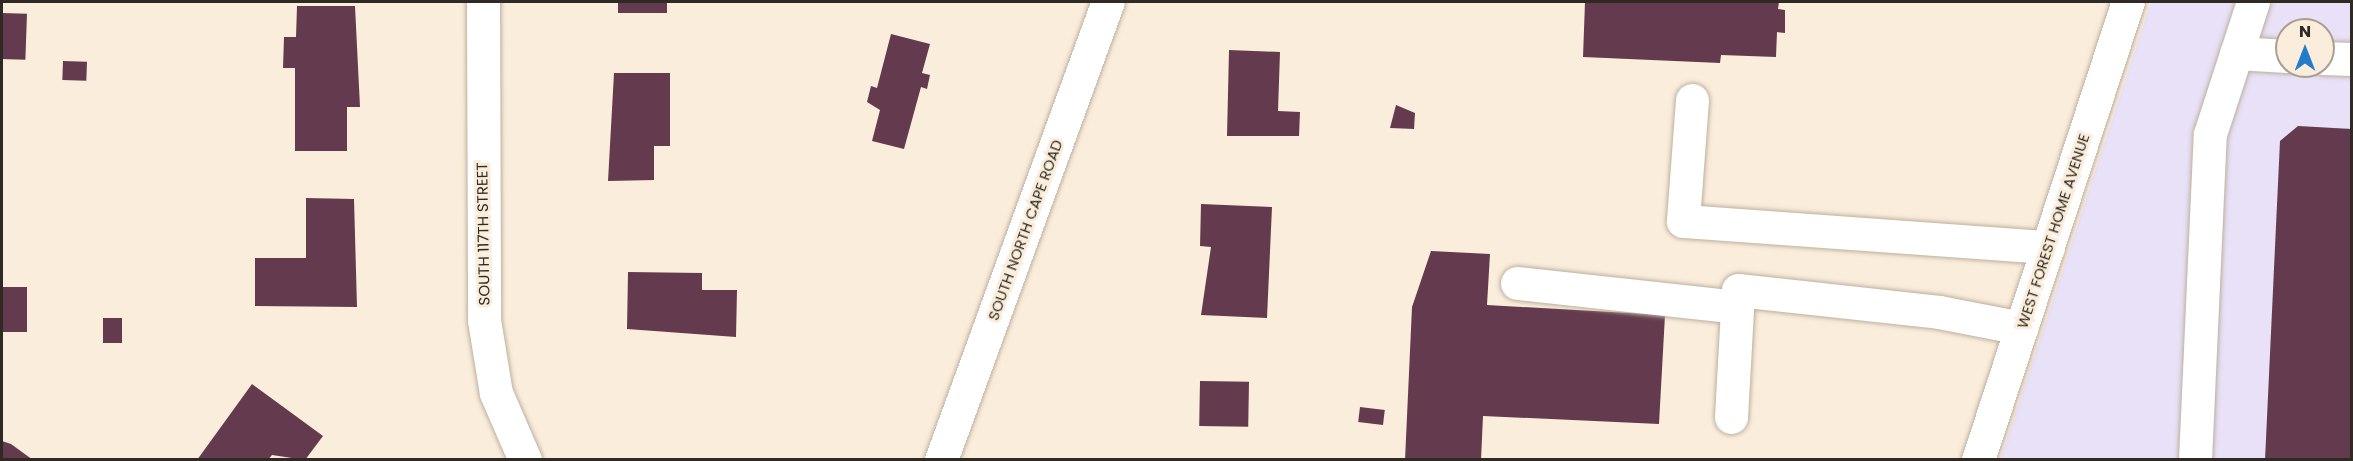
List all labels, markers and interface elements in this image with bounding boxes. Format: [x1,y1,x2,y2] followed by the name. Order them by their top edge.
[2275,18,2335,78] north arrow
[2299,20,2311,43] text: N
[2013,131,2093,331] street label: WEST FOREST HOME AVENUE
[984,137,1066,323] street label: SOUTH NORTH CAPE ROAD
[473,162,493,306] street label: SOUTH 117TH STREET

